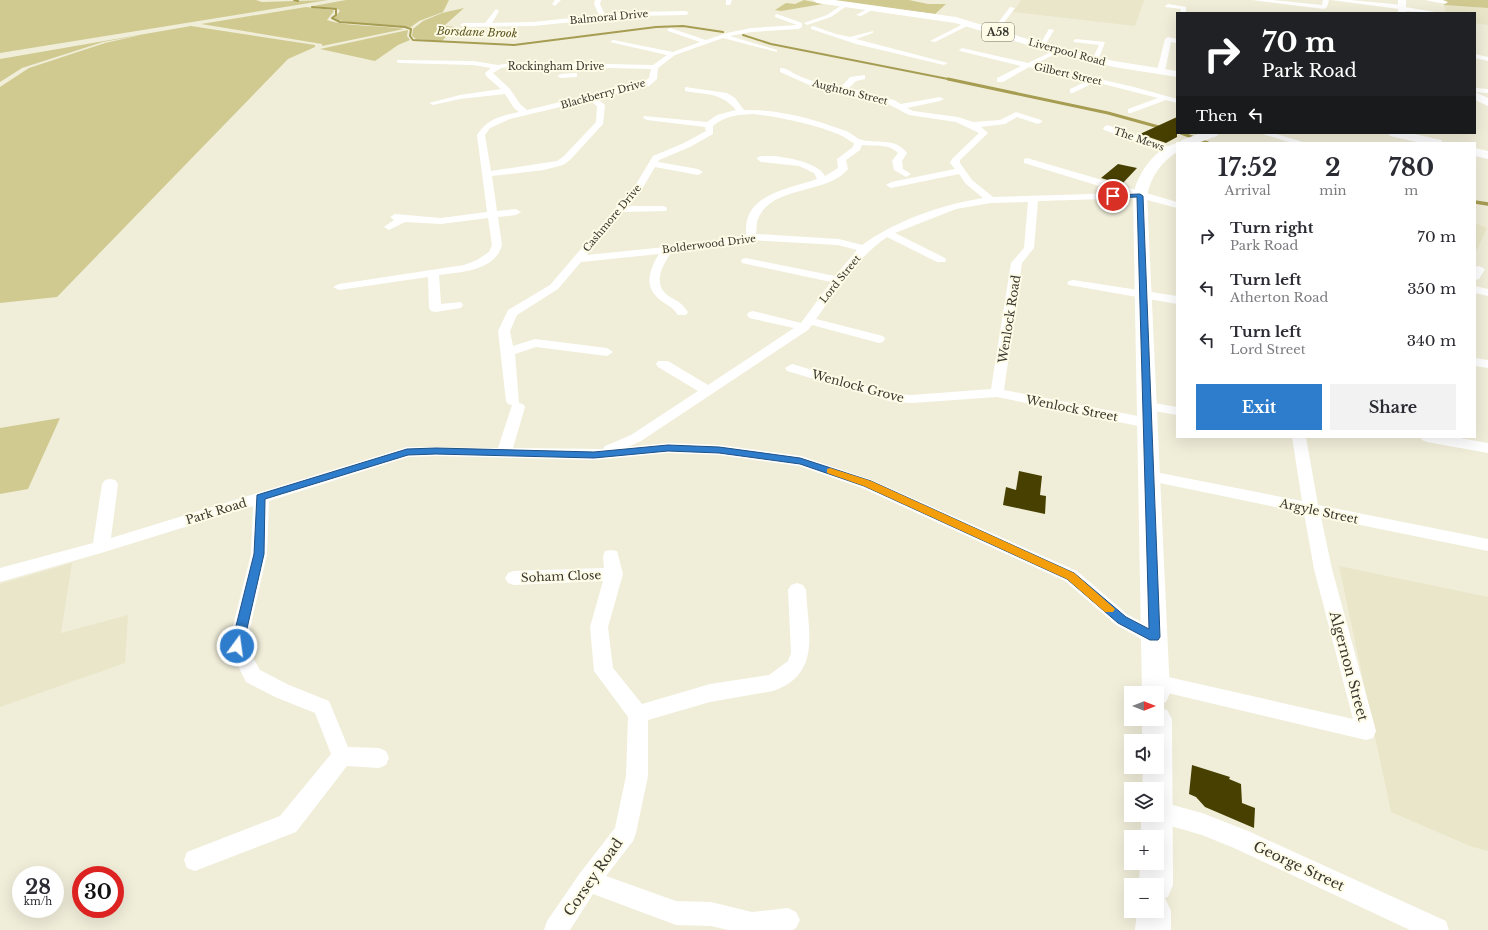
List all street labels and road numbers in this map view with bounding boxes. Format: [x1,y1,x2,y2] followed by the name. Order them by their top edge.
[569,7,649,27] street label: Balmoral Drive
[982,23,1014,41] road number: A58
[1027,35,1107,69] street label: Liverpool Road
[508,60,605,73] street label: Rockingham Drive
[1033,60,1103,88] street label: Gilbert Street
[559,76,647,112] street label: Blackberry Drive
[810,76,889,108] street label: Aughton Street
[1112,124,1166,154] street label: The Mews
[580,181,644,254] street label: Cashmore Drive
[661,232,757,256] street label: Bolderwood Drive
[817,252,863,306] street label: Lord Street
[994,274,1023,365] street label: Wenlock Road
[809,366,906,406] street label: Wenlock Grove
[1024,392,1120,424] street label: Wenlock Street
[184,495,248,527] street label: Park Road
[1277,495,1360,527] street label: Argyle Street
[521,567,602,585] street label: Soham Close
[1325,608,1372,724] street label: Algernon Street
[560,834,627,919] street label: Corsey Road
[1251,837,1348,895] street label: George Street

